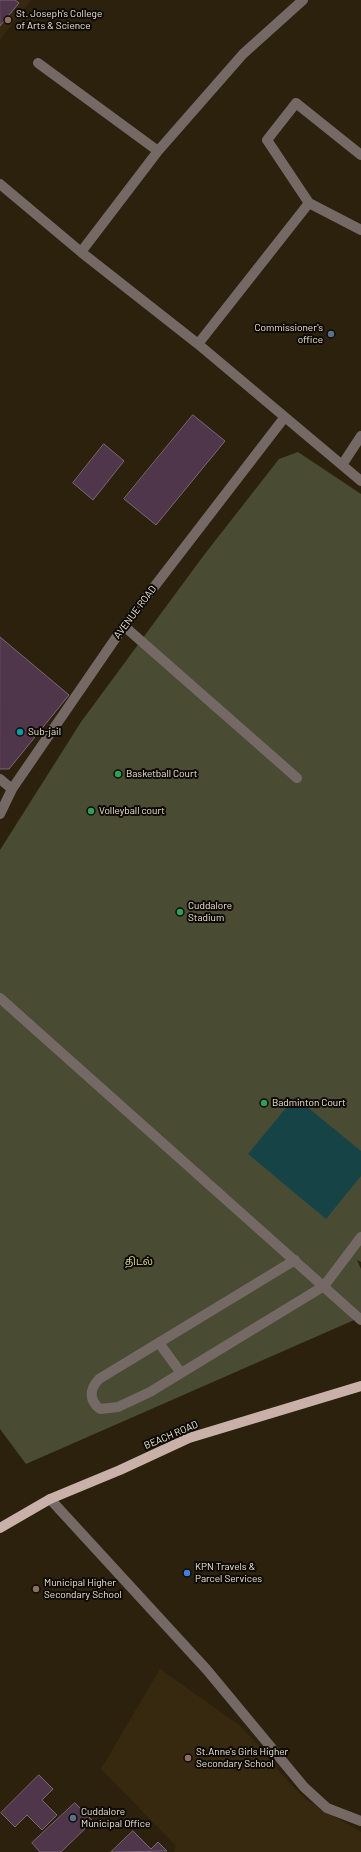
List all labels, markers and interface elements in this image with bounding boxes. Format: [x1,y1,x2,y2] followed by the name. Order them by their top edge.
[16,8,102,32] place label: St. Joseph's College of Arts & Science
[3,15,13,25] marker: St. Joseph's College of Arts & Science
[254,322,323,346] place label: Commissioner's office
[326,329,336,339] marker: Commissioner's office
[111,583,159,641] street label: AVENUE ROAD
[28,726,61,738] place label: Sub-jail
[15,727,25,737] marker: Sub-jail
[126,768,197,780] place label: Basketball Court
[113,769,123,779] marker: Basketball Court
[99,805,165,817] place label: Volleyball court
[86,806,96,816] marker: Volleyball court
[188,900,232,924] place label: Cuddalore Stadium
[175,907,185,917] marker: Cuddalore Stadium
[272,1097,346,1109] place label: Badminton Court
[259,1098,269,1108] marker: Badminton Court
[125,1256,153,1268] park label: திடல்
[142,1418,200,1452] street label: BEACH ROAD
[195,1561,262,1584] place label: KPN Travels & Parcel Services
[182,1568,192,1578] marker: KPN Travels & Parcel Services
[44,1577,122,1600] place label: Municipal Higher Secondary School
[31,1584,41,1594] marker: Municipal Higher Secondary School
[196,1746,288,1770] place label: St.Anne's Girls Higher Secondary School
[183,1753,193,1763] marker: St.Anne's Girls Higher Secondary School
[81,1806,150,1830] place label: Cuddalore Municipal Office
[68,1813,78,1823] marker: Cuddalore Municipal Office

